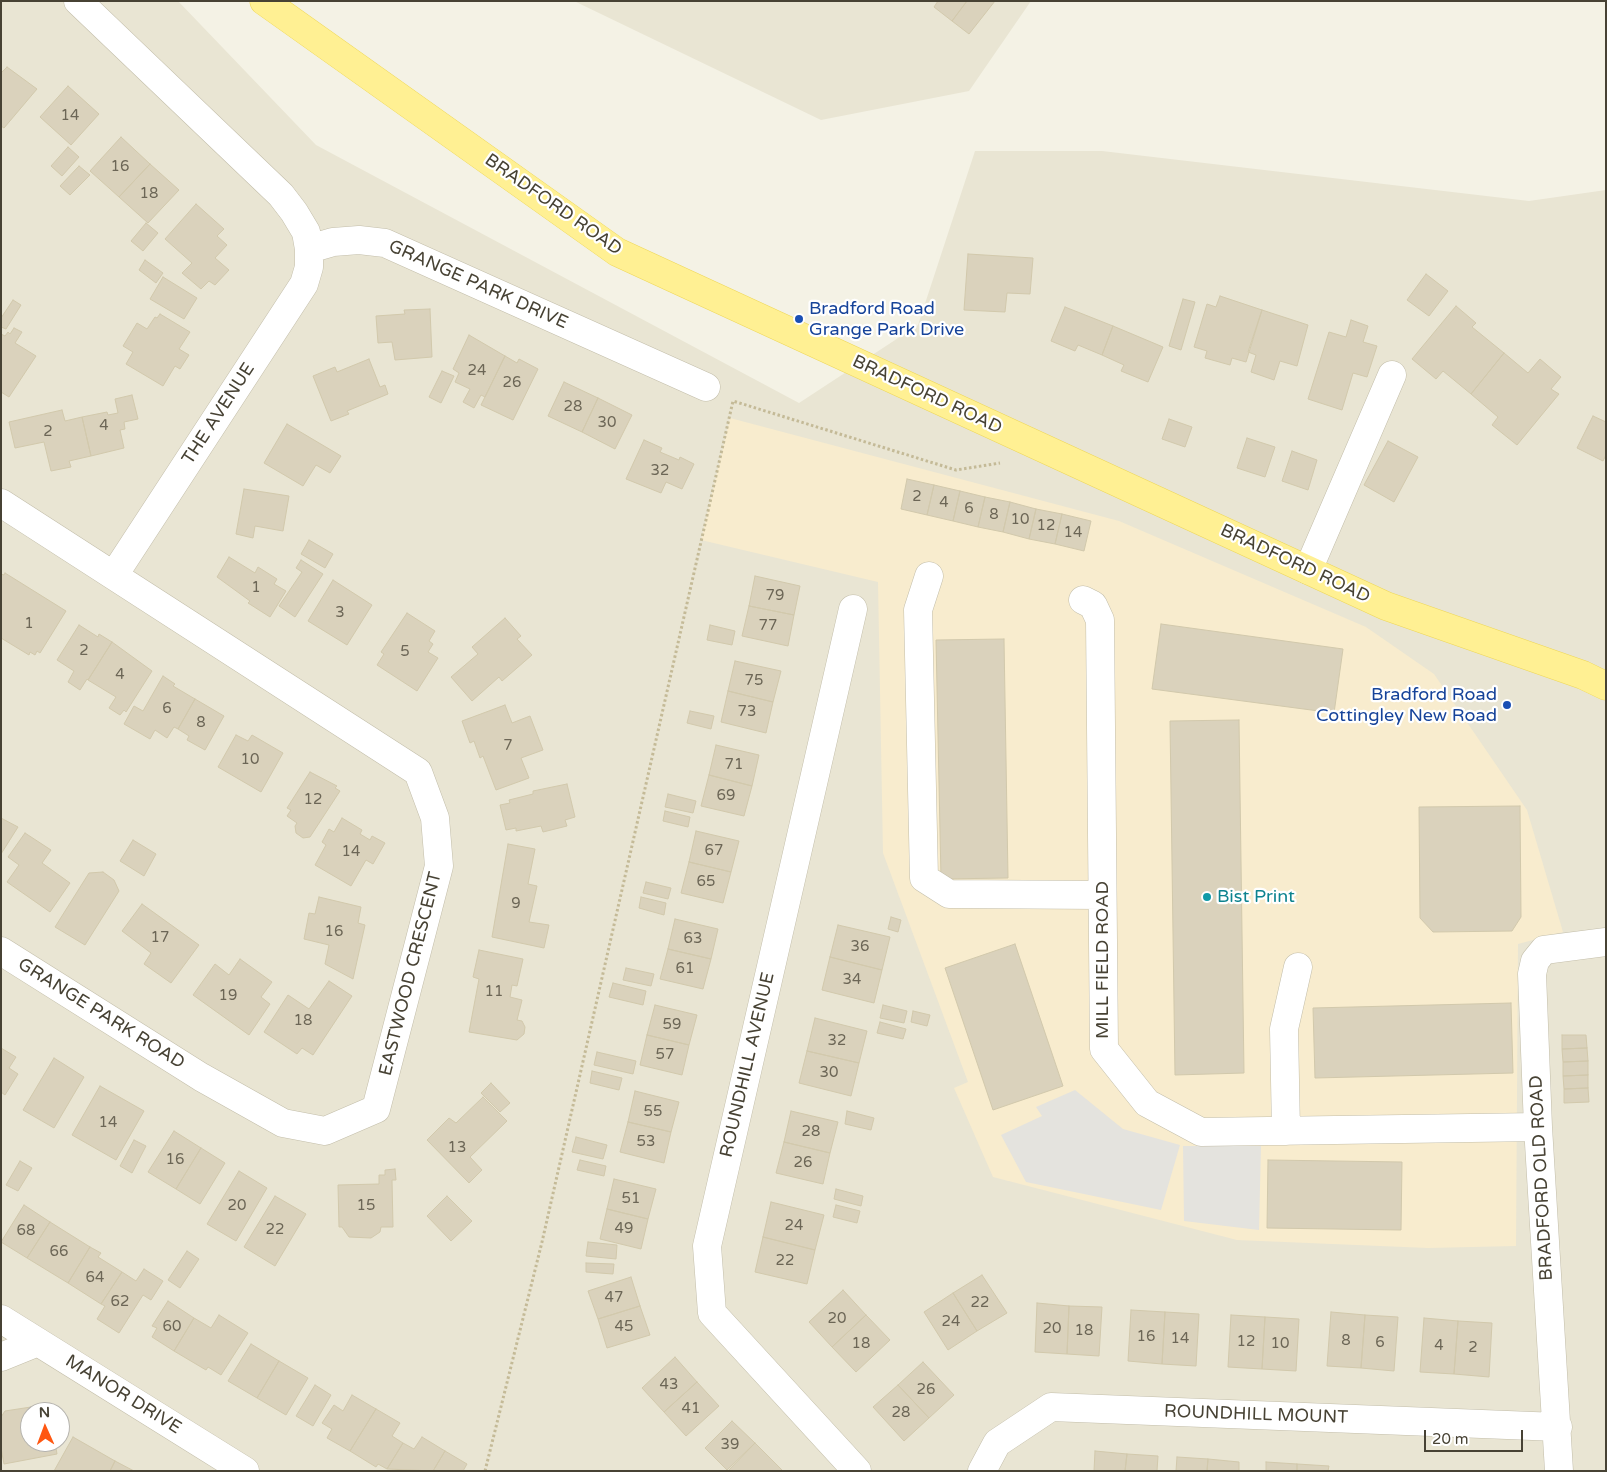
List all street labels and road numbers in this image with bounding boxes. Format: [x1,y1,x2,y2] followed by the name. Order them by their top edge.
[480,150,626,260] street label: BRADFORD ROAD
[385,236,571,334] street label: GRANGE PARK DRIVE
[849,351,1005,439] street label: BRADFORD ROAD
[178,359,260,469] street label: THE AVENUE
[1217,520,1373,608] street label: BRADFORD ROAD
[375,870,447,1078] street label: EASTWOOD CRESCENT
[1092,881,1114,1039] street label: MILL FIELD ROAD
[14,954,188,1074] street label: GRANGE PARK ROAD
[716,970,780,1160] street label: ROUNDHILL AVENUE
[1526,1075,1558,1281] street label: BRADFORD OLD ROAD
[61,1351,185,1439] street label: MANOR DRIVE
[1164,1401,1348,1429] street label: ROUNDHILL MOUNT

